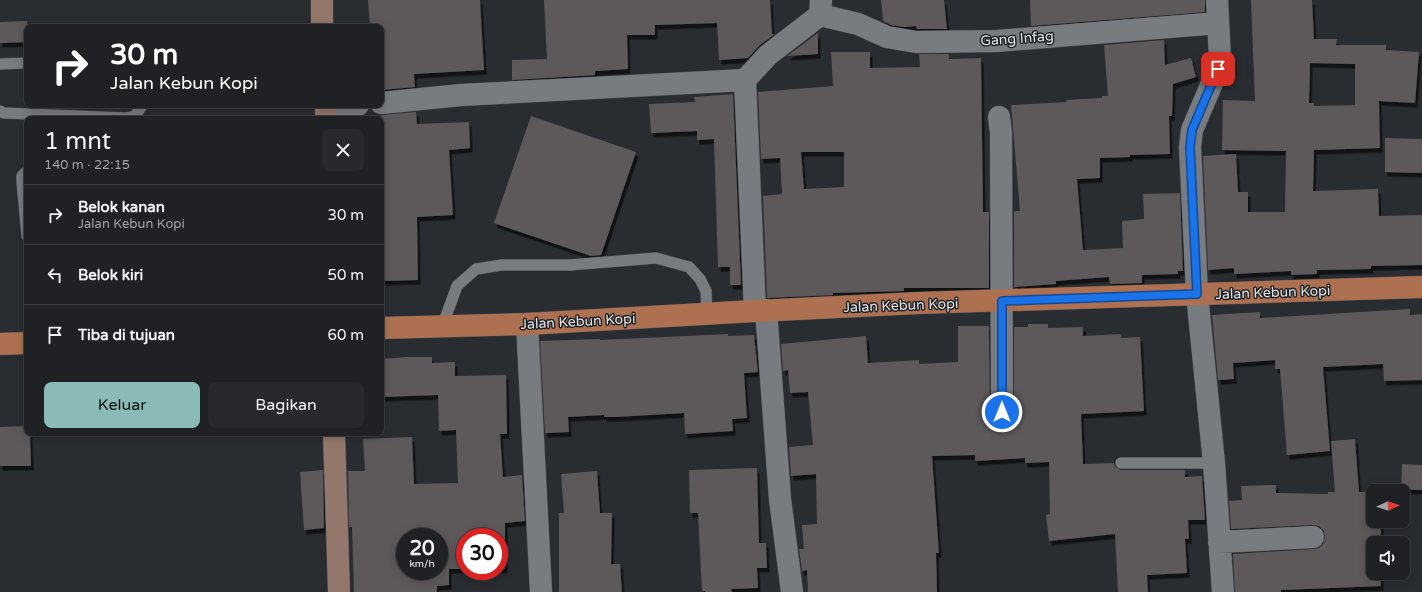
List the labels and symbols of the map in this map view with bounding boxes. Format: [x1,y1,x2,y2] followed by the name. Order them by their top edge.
[980,27,1054,50] street label: Gang Infag
[1201,52,1235,86] pin
[1215,282,1331,303] street label: Jalan Kebun Kopi
[843,295,959,316] street label: Jalan Kebun Kopi
[520,310,636,333] street label: Jalan Kebun Kopi
[981,391,1023,433] position arrow
[1366,484,1410,528] north arrow
[456,528,508,580] speed limit sign: 30

